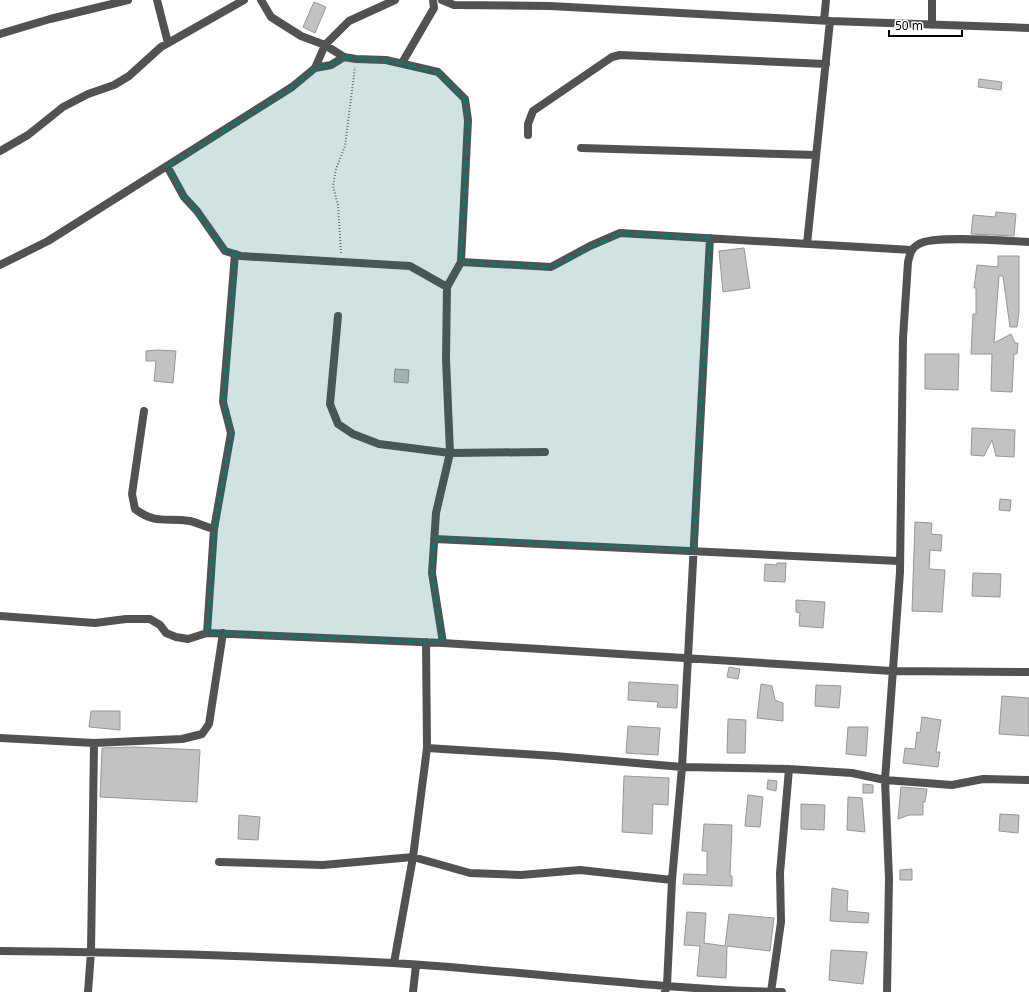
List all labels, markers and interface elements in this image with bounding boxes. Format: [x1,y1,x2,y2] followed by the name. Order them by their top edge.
[889,12,962,38] scale bar
[895,17,923,34] text: 50 m

